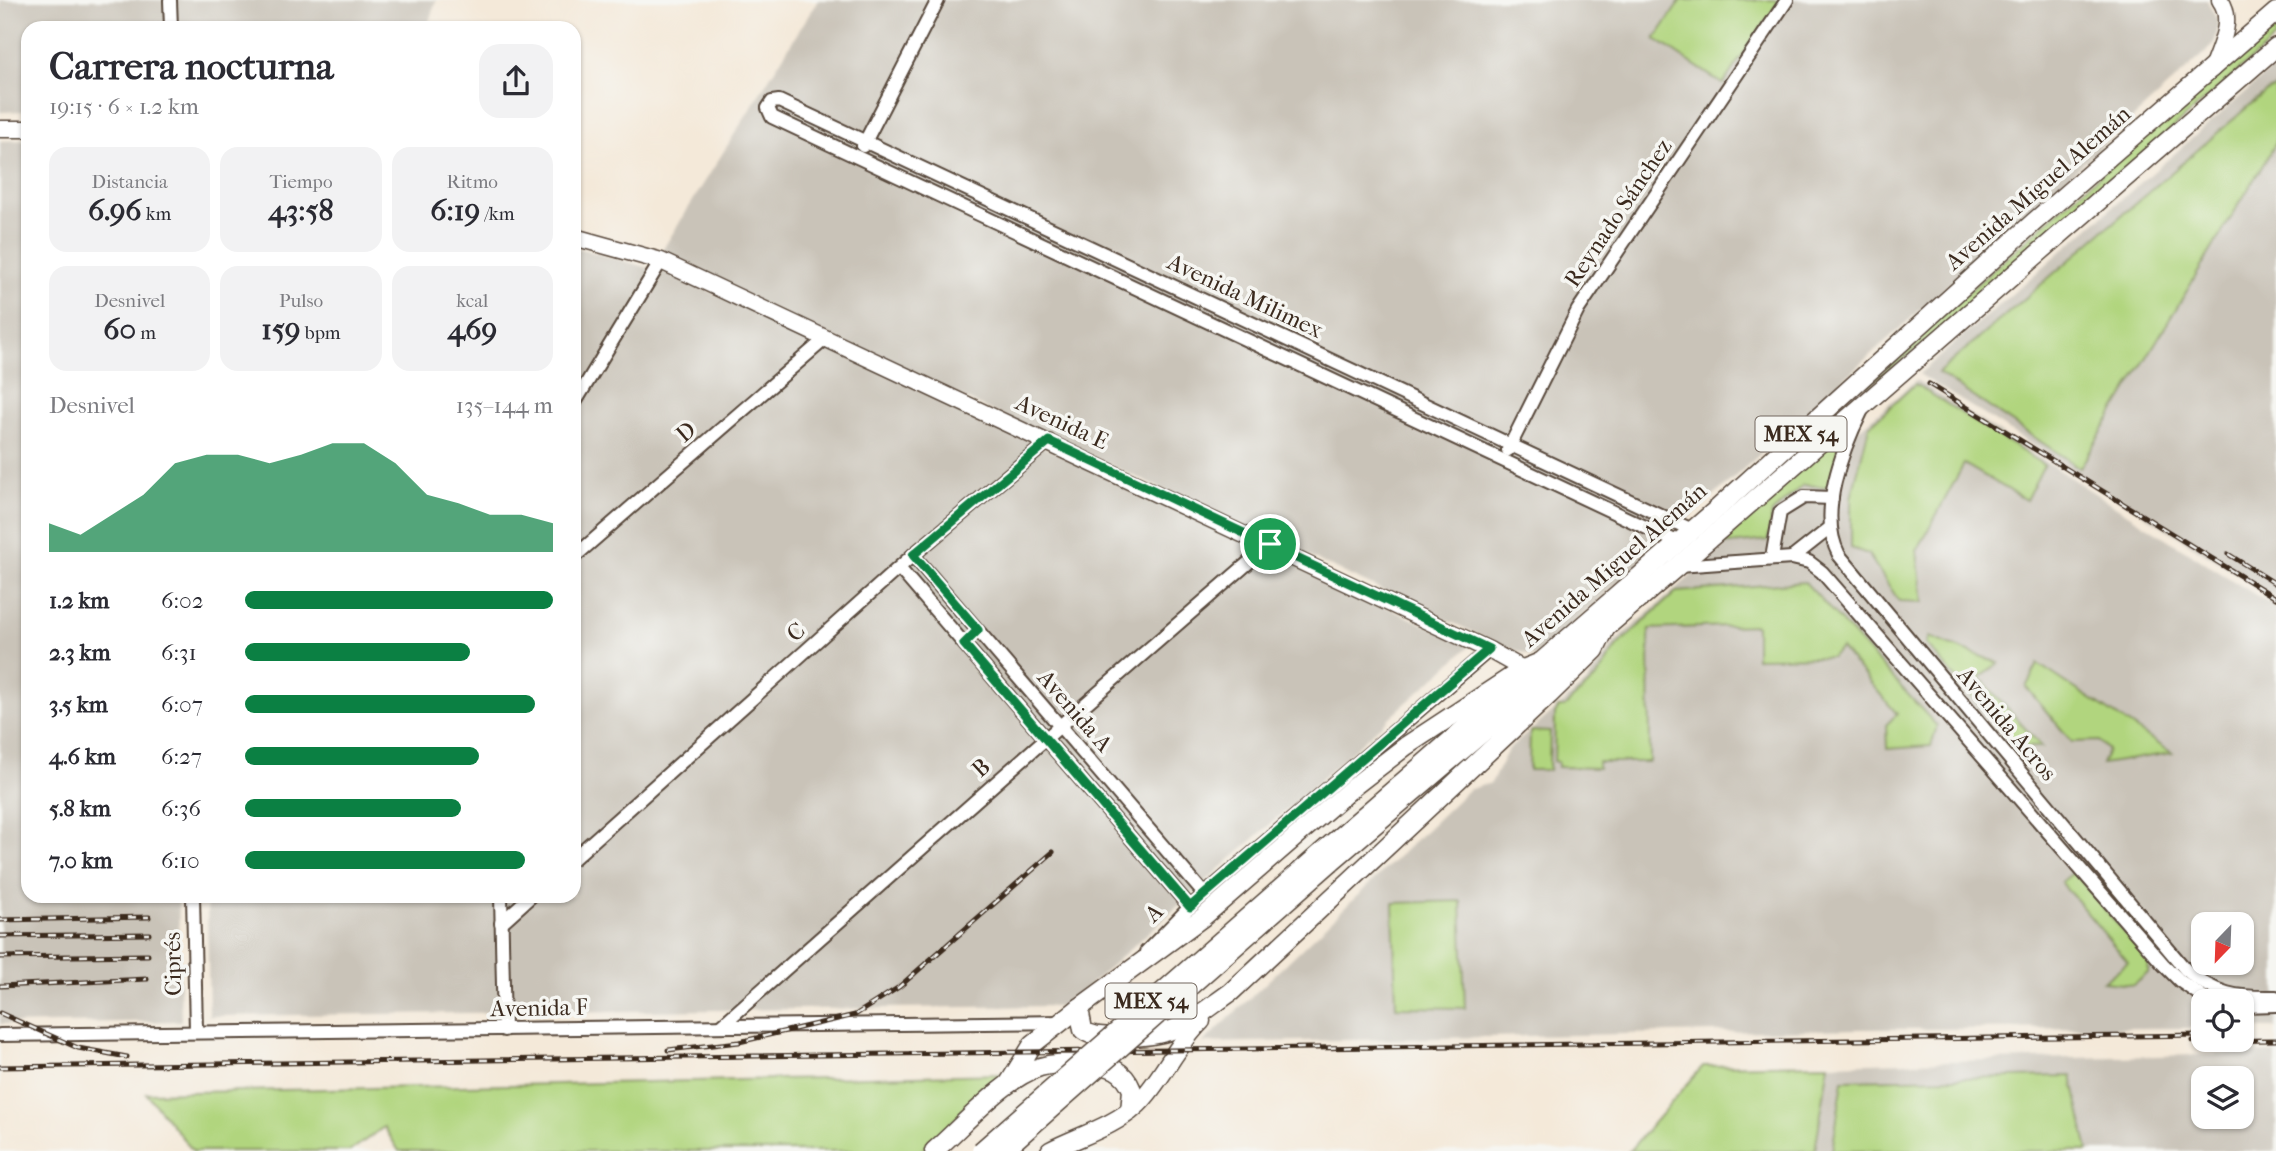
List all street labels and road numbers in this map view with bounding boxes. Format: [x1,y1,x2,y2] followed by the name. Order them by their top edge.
[1939,100,2137,276] street label: Avenida Miguel Alemán
[1558,134,1678,292] street label: Reynado Sánchez
[1162,248,1327,344] street label: Avenida Milimex
[1011,388,1113,455] street label: Avenida E
[671,416,701,448] street label: D
[1756,416,1846,452] road number: MEX 54
[1515,477,1713,653] street label: Avenida Miguel Alemán
[781,617,811,647] street label: C
[1951,661,2062,786] street label: Avenida Acros
[1031,664,1119,758] street label: Avenida A
[966,753,996,783] street label: B
[1139,897,1170,929] street label: A
[159,932,187,996] street label: Ciprés
[1106,984,1196,1018] road number: MEX 54
[489,994,588,1022] street label: Avenida F

